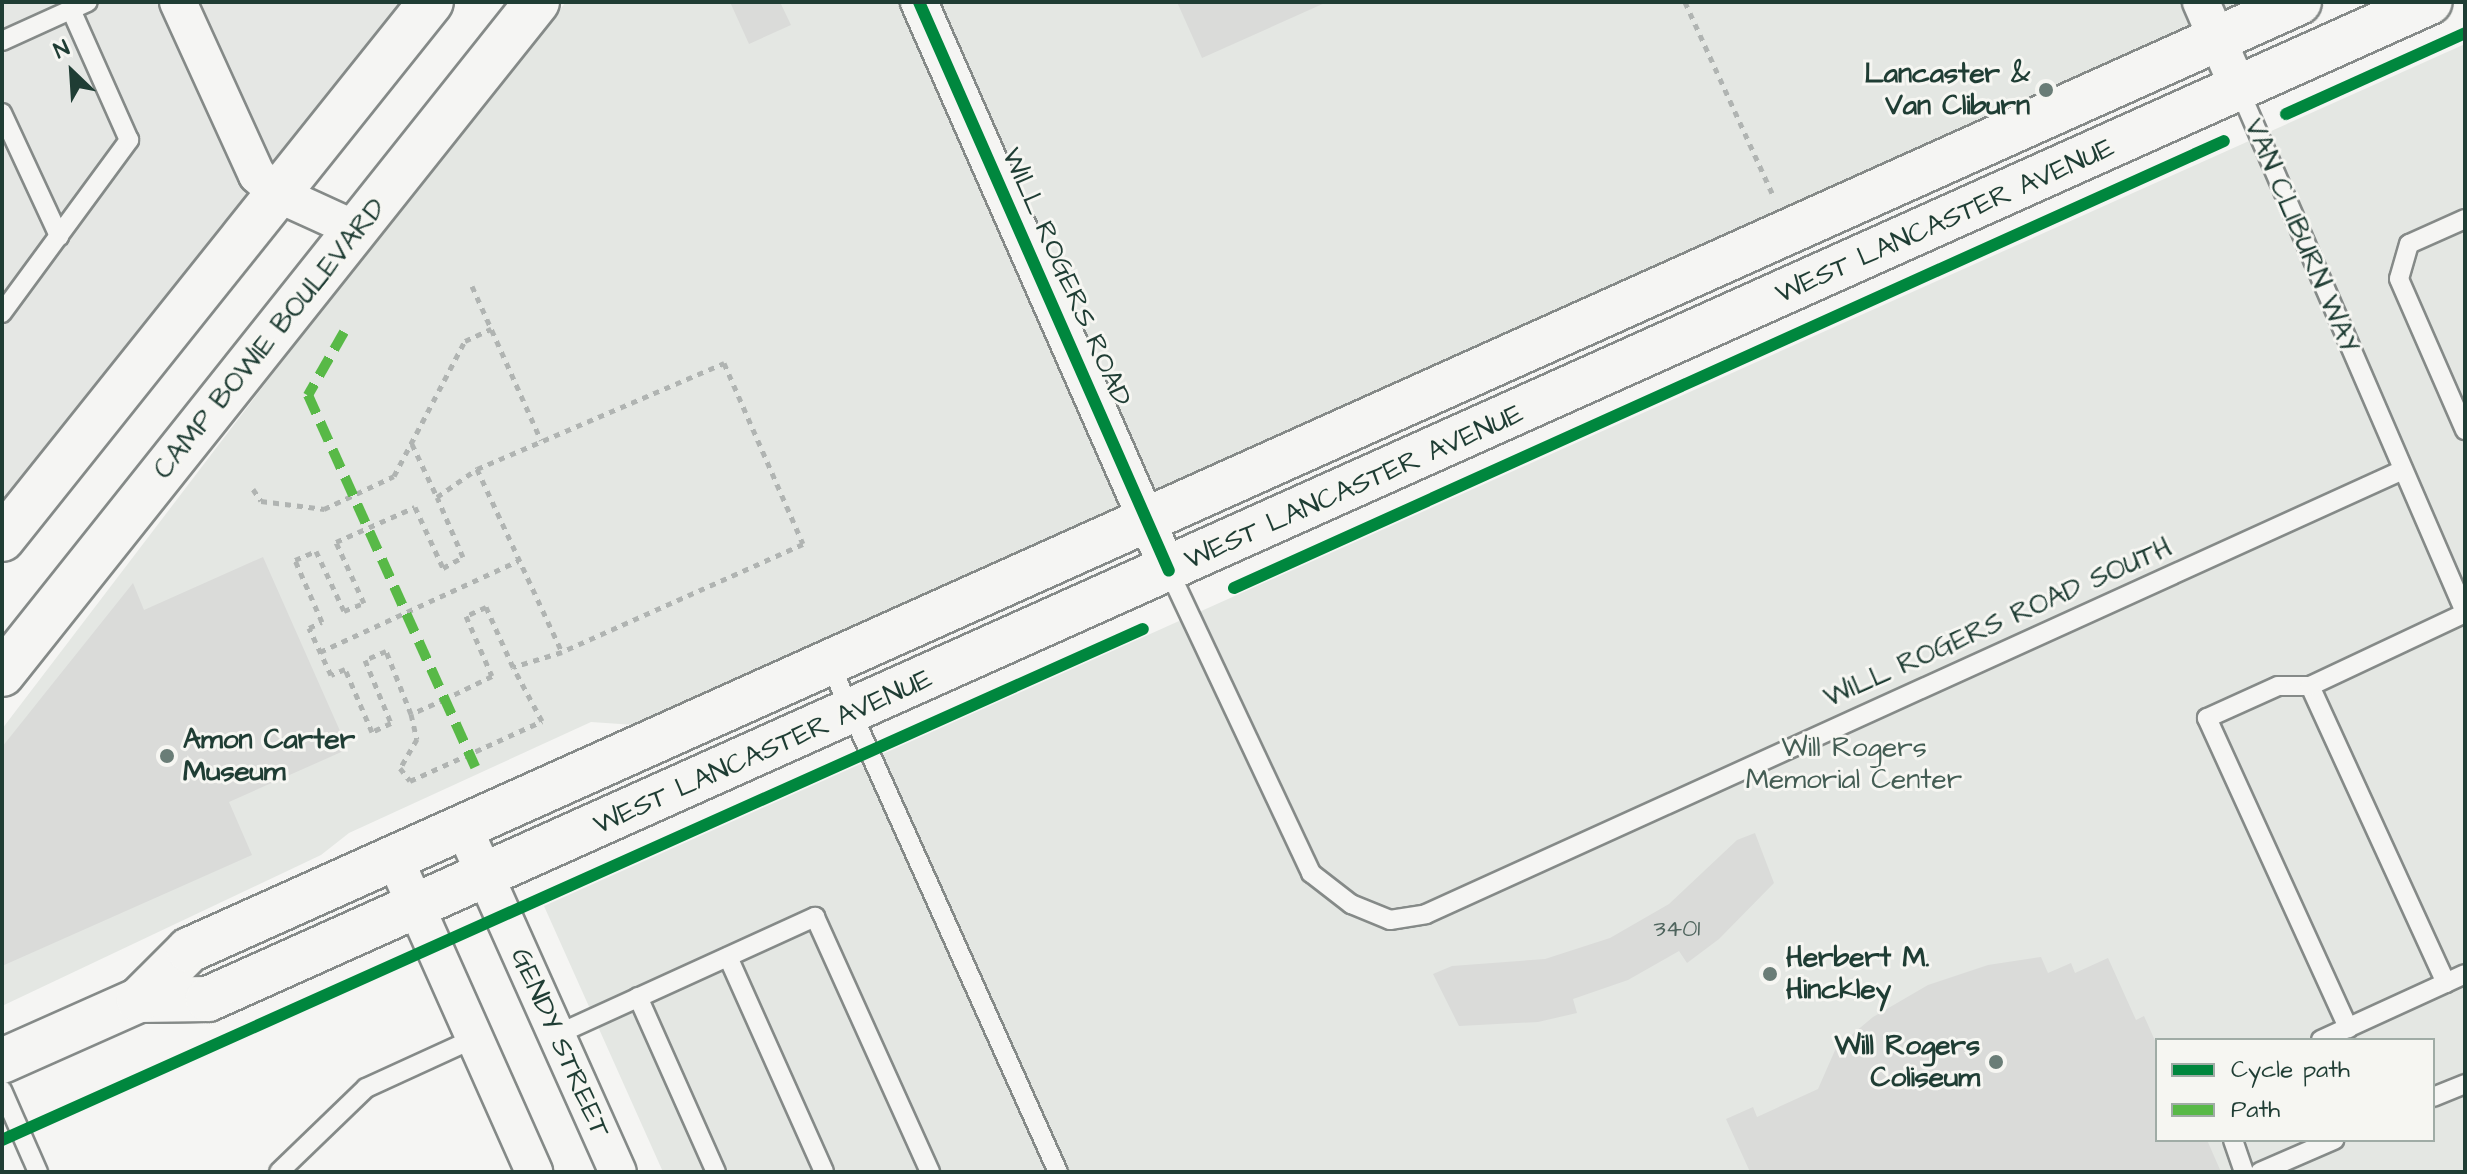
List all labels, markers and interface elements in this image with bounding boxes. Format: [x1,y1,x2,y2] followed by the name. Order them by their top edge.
[32,32,112,112] north arrow
[49,33,74,67] text: N
[1864,57,2030,123] place label: Lancaster & Van Cliburn
[2037,81,2055,99] marker: Lancaster & Van Cliburn
[2236,114,2366,358] street label: VAN CLIBURN WAY
[1770,131,2120,311] street label: WEST LANCASTER AVENUE
[994,143,1138,411] street label: WILL ROGERS ROAD
[147,192,393,486] street label: CAMP BOWIE BOULEVARD
[1179,397,1529,577] street label: WEST LANCASTER AVENUE
[1819,531,2177,715] street label: WILL ROGERS ROAD SOUTH
[588,662,938,842] street label: WEST LANCASTER AVENUE
[183,723,355,789] place label: Amon Carter Museum
[1746,731,1962,797] park label: Will Rogers Memorial Center
[158,747,176,765] marker: Amon Carter Museum
[1654,916,1700,944] house number: 3401
[1786,941,1930,1007] place label: Herbert M. Hinckley
[503,943,617,1143] street label: GENDY STREET
[1761,965,1779,983] marker: Herbert M. Hinckley
[1835,1029,1980,1095] place label: Will Rogers Coliseum
[2155,1038,2435,1142] legend
[1987,1053,2005,1071] marker: Will Rogers Coliseum
[2231,1053,2350,1087] text: Cycle path
[2231,1093,2280,1127] text: Path

